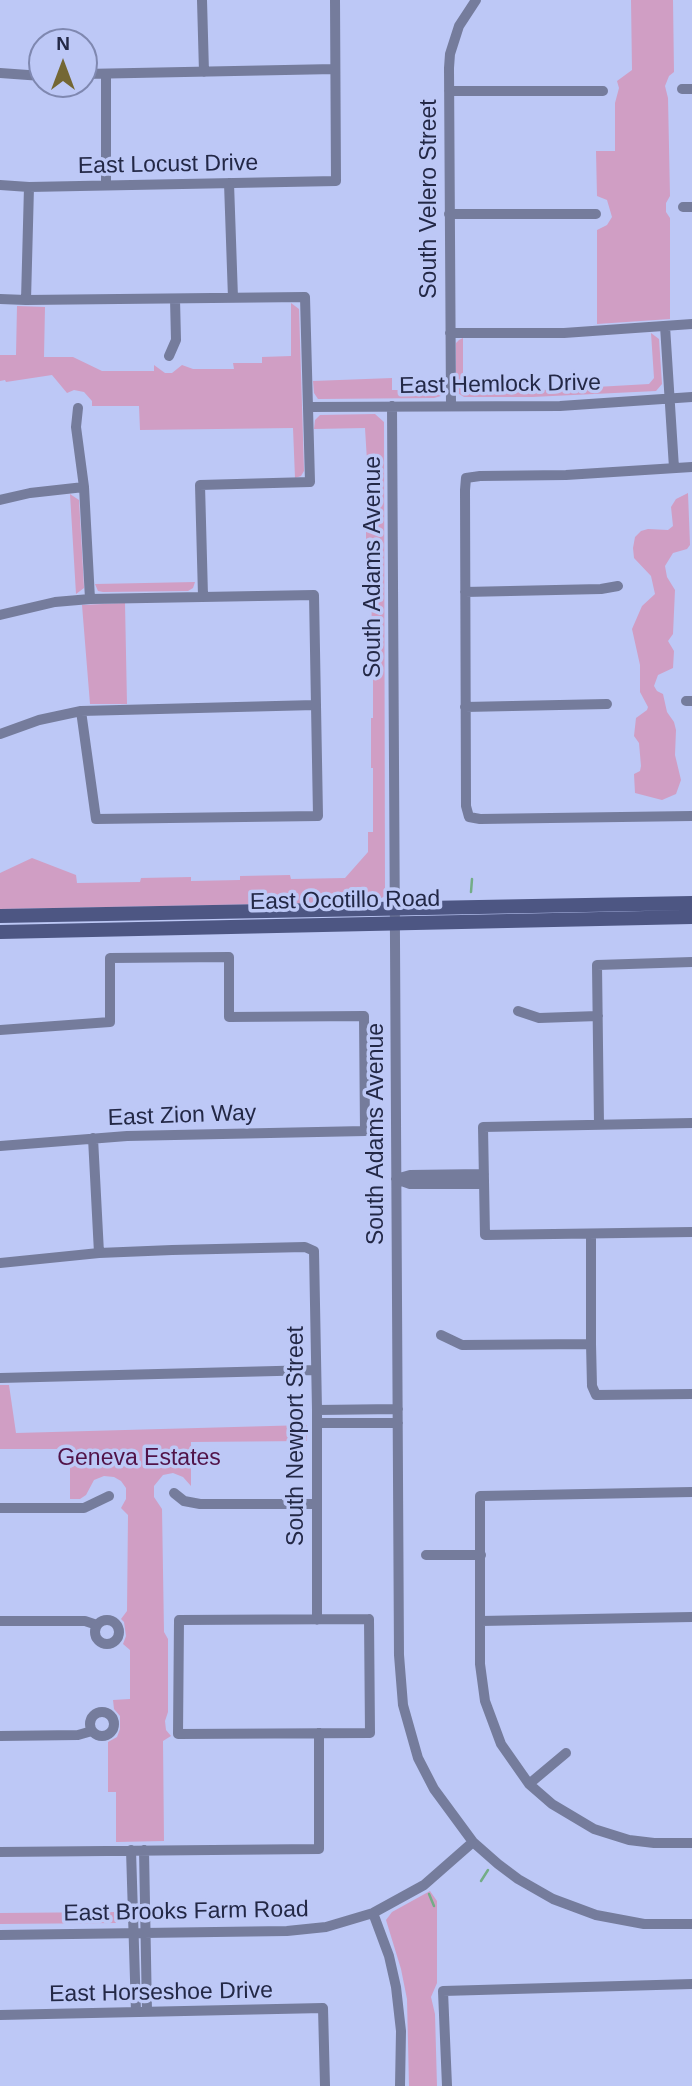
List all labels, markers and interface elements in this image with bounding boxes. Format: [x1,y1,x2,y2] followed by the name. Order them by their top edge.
[28,28,98,98] north arrow
[56,33,70,54] text: N
[416,99,444,299] street label: South Velero Street
[78,150,258,180] street label: East Locust Drive
[399,369,601,401] street label: East Hemlock Drive
[360,456,388,678] street label: South Adams Avenue
[250,886,440,916] street label: East Ocotillo Road
[363,1023,391,1245] street label: South Adams Avenue
[107,1100,257,1132] street label: East Zion Way
[283,1326,311,1546] street label: South Newport Street
[57,1445,221,1473] park label: Geneva Estates
[63,1896,309,1928] street label: East Brooks Farm Road
[49,1977,273,2009] street label: East Horseshoe Drive

